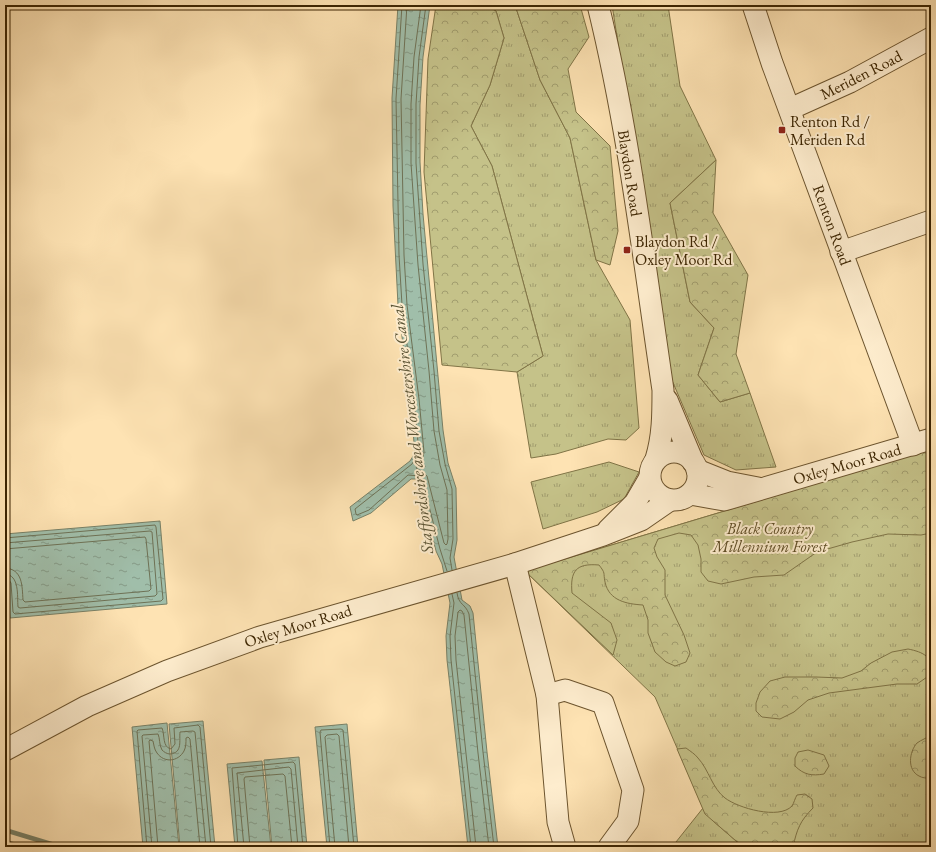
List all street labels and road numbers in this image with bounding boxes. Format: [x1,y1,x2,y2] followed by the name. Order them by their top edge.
[817,45,906,105] street label: Meriden Road
[613,128,647,219] street label: Blaydon Road
[808,182,857,269] street label: Renton Road
[791,438,904,489] street label: Oxley Moor Road
[242,599,355,652] street label: Oxley Moor Road

